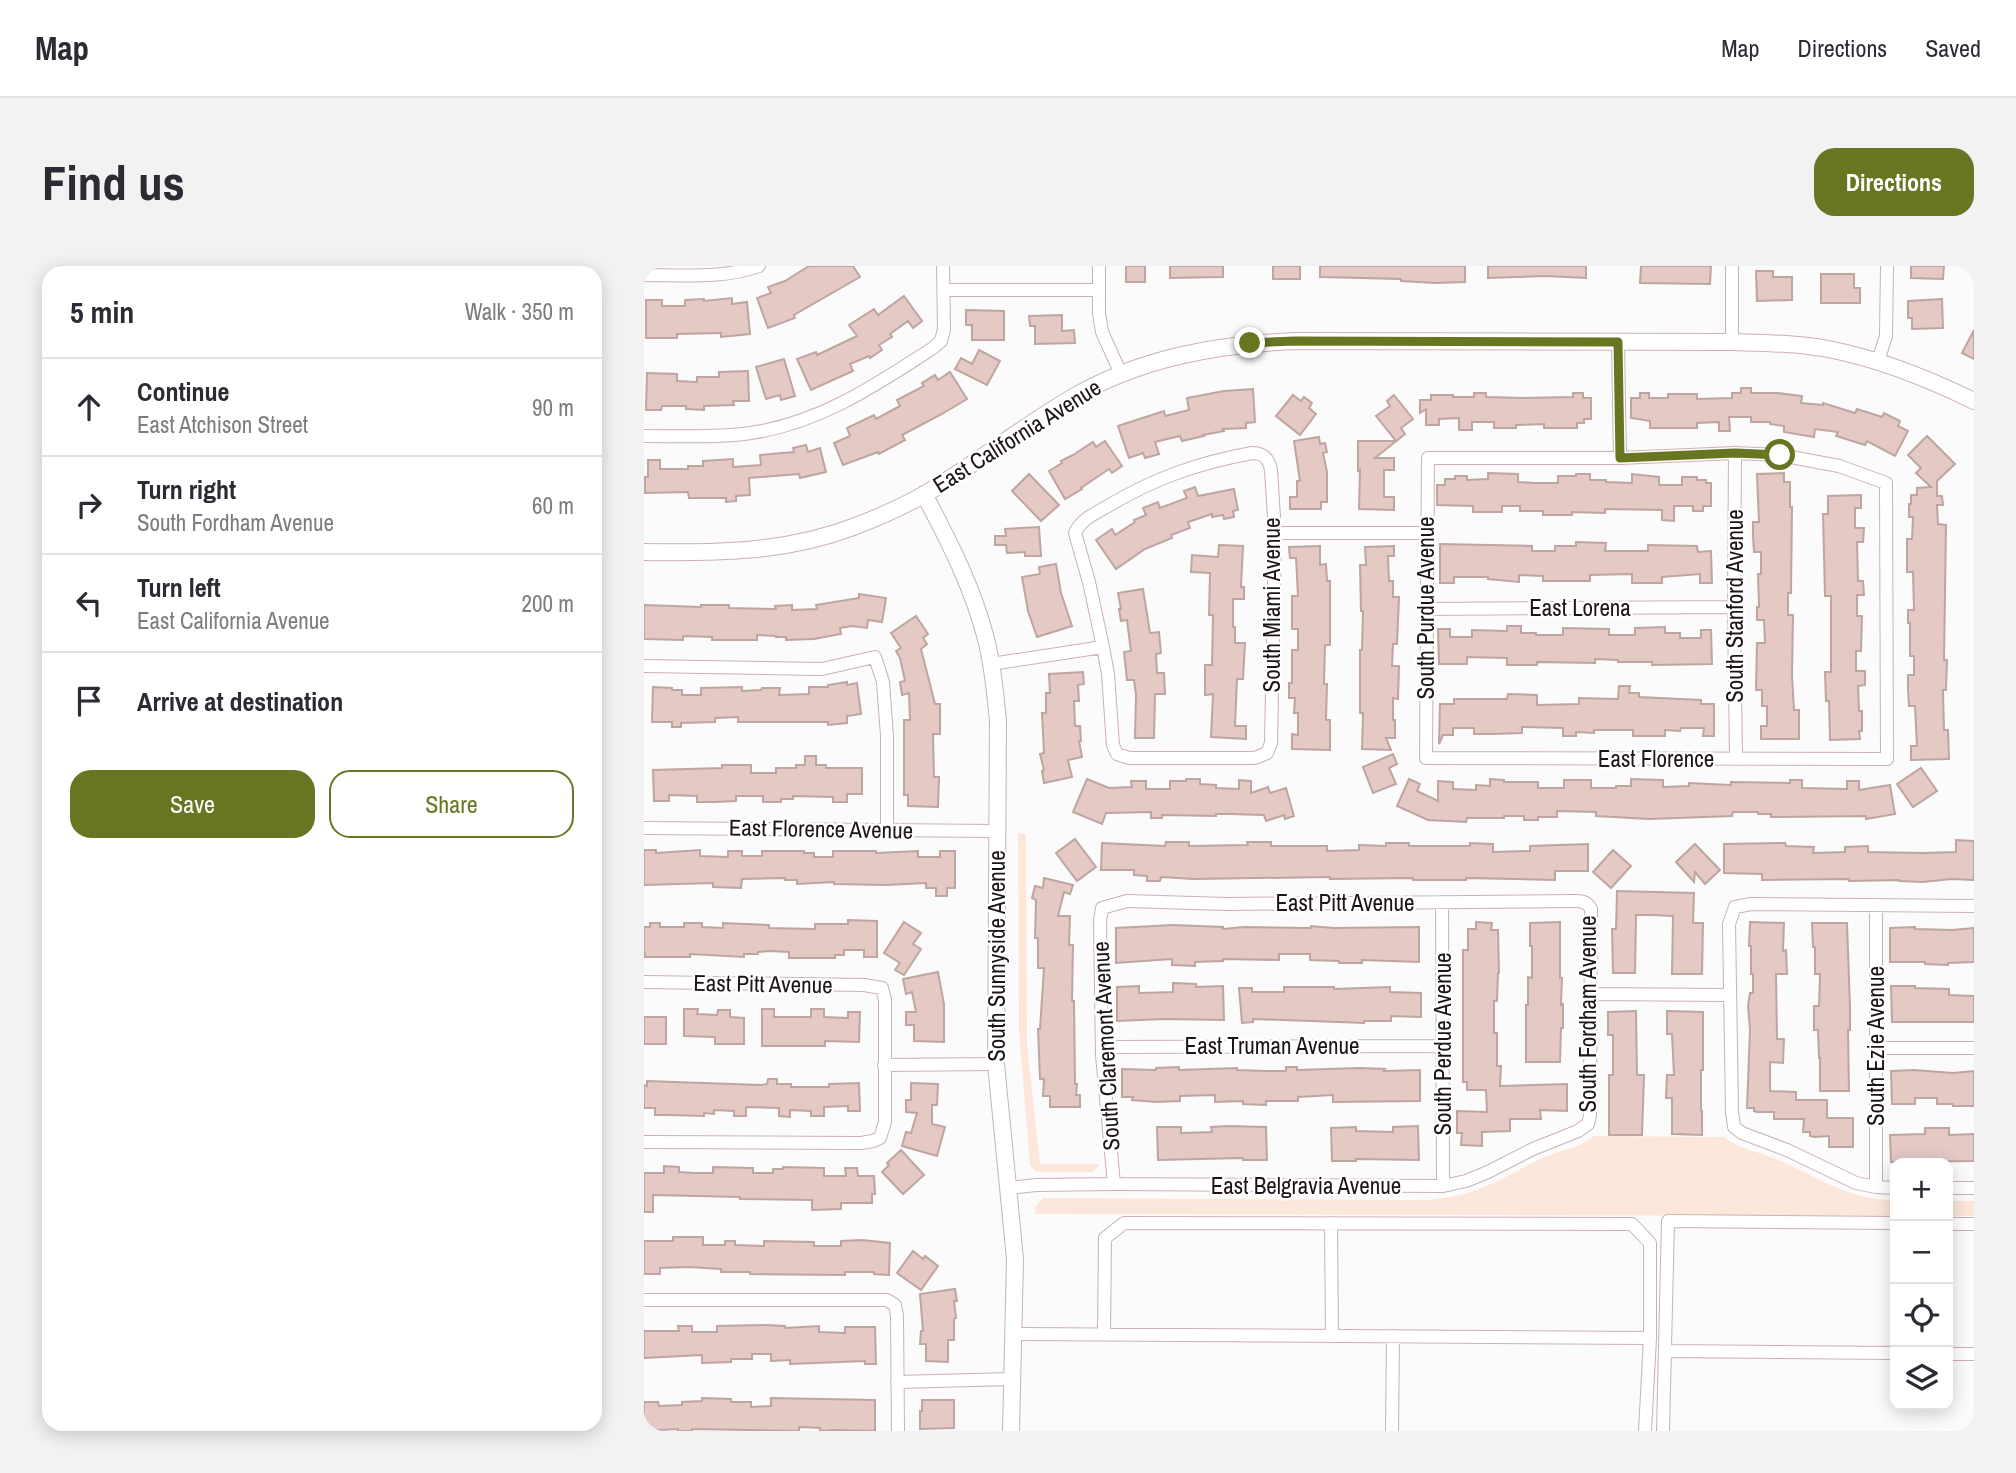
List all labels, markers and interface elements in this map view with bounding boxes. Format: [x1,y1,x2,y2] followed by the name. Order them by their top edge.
[35,26,89,70] text: Map
[1721,32,1759,64] text: Map
[1797,32,1887,64] text: Directions
[1925,32,1981,64] text: Saved
[1814,148,1974,216] button: Directions
[42,149,185,215] text: Find us
[70,292,134,332] text: 5 min
[465,296,574,327] text: Walk · 350 m
[1234,327,1265,358] route end
[927,371,1107,500] street label: East California Avenue
[137,374,229,409] text: Continue
[70,388,108,426] icon: ahead
[532,392,574,423] text: 90 m
[137,409,308,440] text: East Atchison Street
[1764,439,1795,470] route start
[137,472,236,507] text: Turn right
[70,486,108,524] icon: right
[532,490,574,521] text: 60 m
[137,507,334,538] text: South Fordham Avenue
[1719,509,1750,703] street label: South Stanford Avenue
[1410,516,1441,700] street label: South Purdue Avenue
[1256,518,1287,692] street label: South Miami Avenue
[137,570,221,605] text: Turn left
[70,584,108,622] icon: left
[522,588,574,619] text: 200 m
[1529,592,1631,623] street label: East Lorena
[137,605,330,636] text: East California Avenue
[70,682,108,720] icon: arrive
[137,684,343,719] text: Arrive at destination
[1598,743,1714,774] street label: East Florence
[70,770,315,838] button: Save
[329,770,574,838] button: Share
[729,811,913,846] street label: East Florence Avenue
[981,850,1012,1062] street label: South Sunnyside Avenue
[1275,887,1415,918] street label: East Pitt Avenue
[1572,916,1603,1112] street label: South Fordham Avenue
[1085,941,1126,1151] street label: South Claremont Avenue
[1427,952,1458,1136] street label: South Perdue Avenue
[1860,966,1891,1126] street label: South Ezie Avenue
[693,967,833,1000] street label: East Pitt Avenue
[1185,1030,1359,1061] street label: East Truman Avenue
[1890,1158,1953,1410] map controls
[1890,1158,1953,1221] button: +
[1211,1170,1401,1201] street label: East Belgravia Avenue
[1890,1221,1953,1284] button: −
[1890,1284,1953,1347] button: locate
[1890,1347,1953,1410] button: layers

